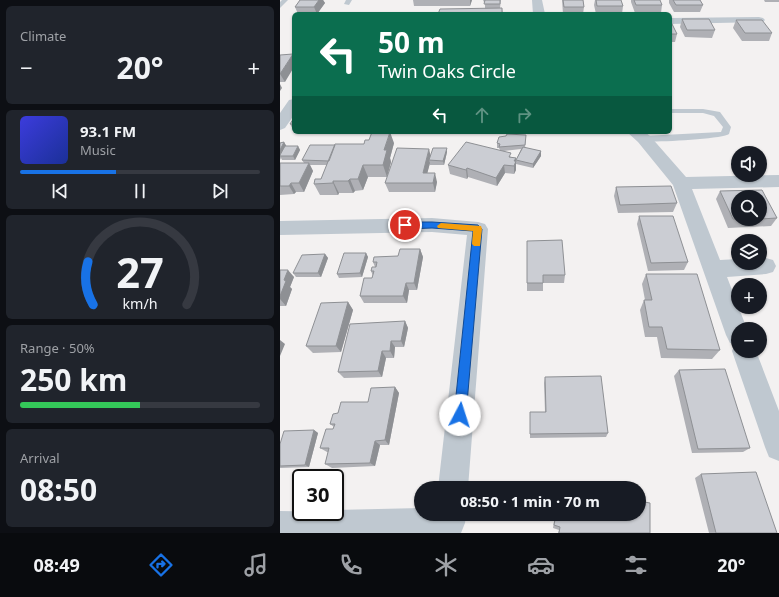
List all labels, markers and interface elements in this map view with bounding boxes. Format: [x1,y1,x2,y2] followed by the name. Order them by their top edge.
[378,23,445,61] text: 50 m
[20,27,66,45] text: Climate
[312,28,364,80] icon: left
[116,47,164,88] text: 20°
[20,52,33,82] text: −
[247,52,260,82] text: +
[378,59,516,83] text: Twin Oaks Circle
[429,104,451,126] icon: left
[471,104,493,126] icon: ahead
[513,104,535,126] icon: right
[80,121,136,141] text: 93.1 FM
[80,141,116,159] text: Music
[731,146,767,358] map controls
[731,146,767,182] button: sound
[49,180,71,202] icon: previous
[129,180,151,202] icon: pause
[209,180,231,202] icon: next
[731,190,767,226] button: search
[388,208,422,242] pin
[394,214,416,236] icon: arrive
[731,234,767,270] button: layers
[116,243,164,299] text: 27
[731,278,767,314] button: +
[122,293,158,312] text: km/h
[731,322,767,358] button: −
[20,339,95,357] text: Range · 50%
[20,359,127,400] text: 250 km
[439,394,481,436] position arrow
[20,449,60,467] text: Arrival
[20,469,97,510] text: 08:50
[292,469,344,521] speed limit sign: 30
[460,491,600,511] text: 08:50 · 1 min · 70 m
[147,551,175,579] icon: directions
[242,551,270,579] icon: music
[337,551,365,579] icon: phone
[432,551,460,579] icon: climate
[527,551,555,579] icon: car
[622,551,650,579] icon: filters
[34,553,80,577] text: 08:49
[717,553,745,577] text: 20°

